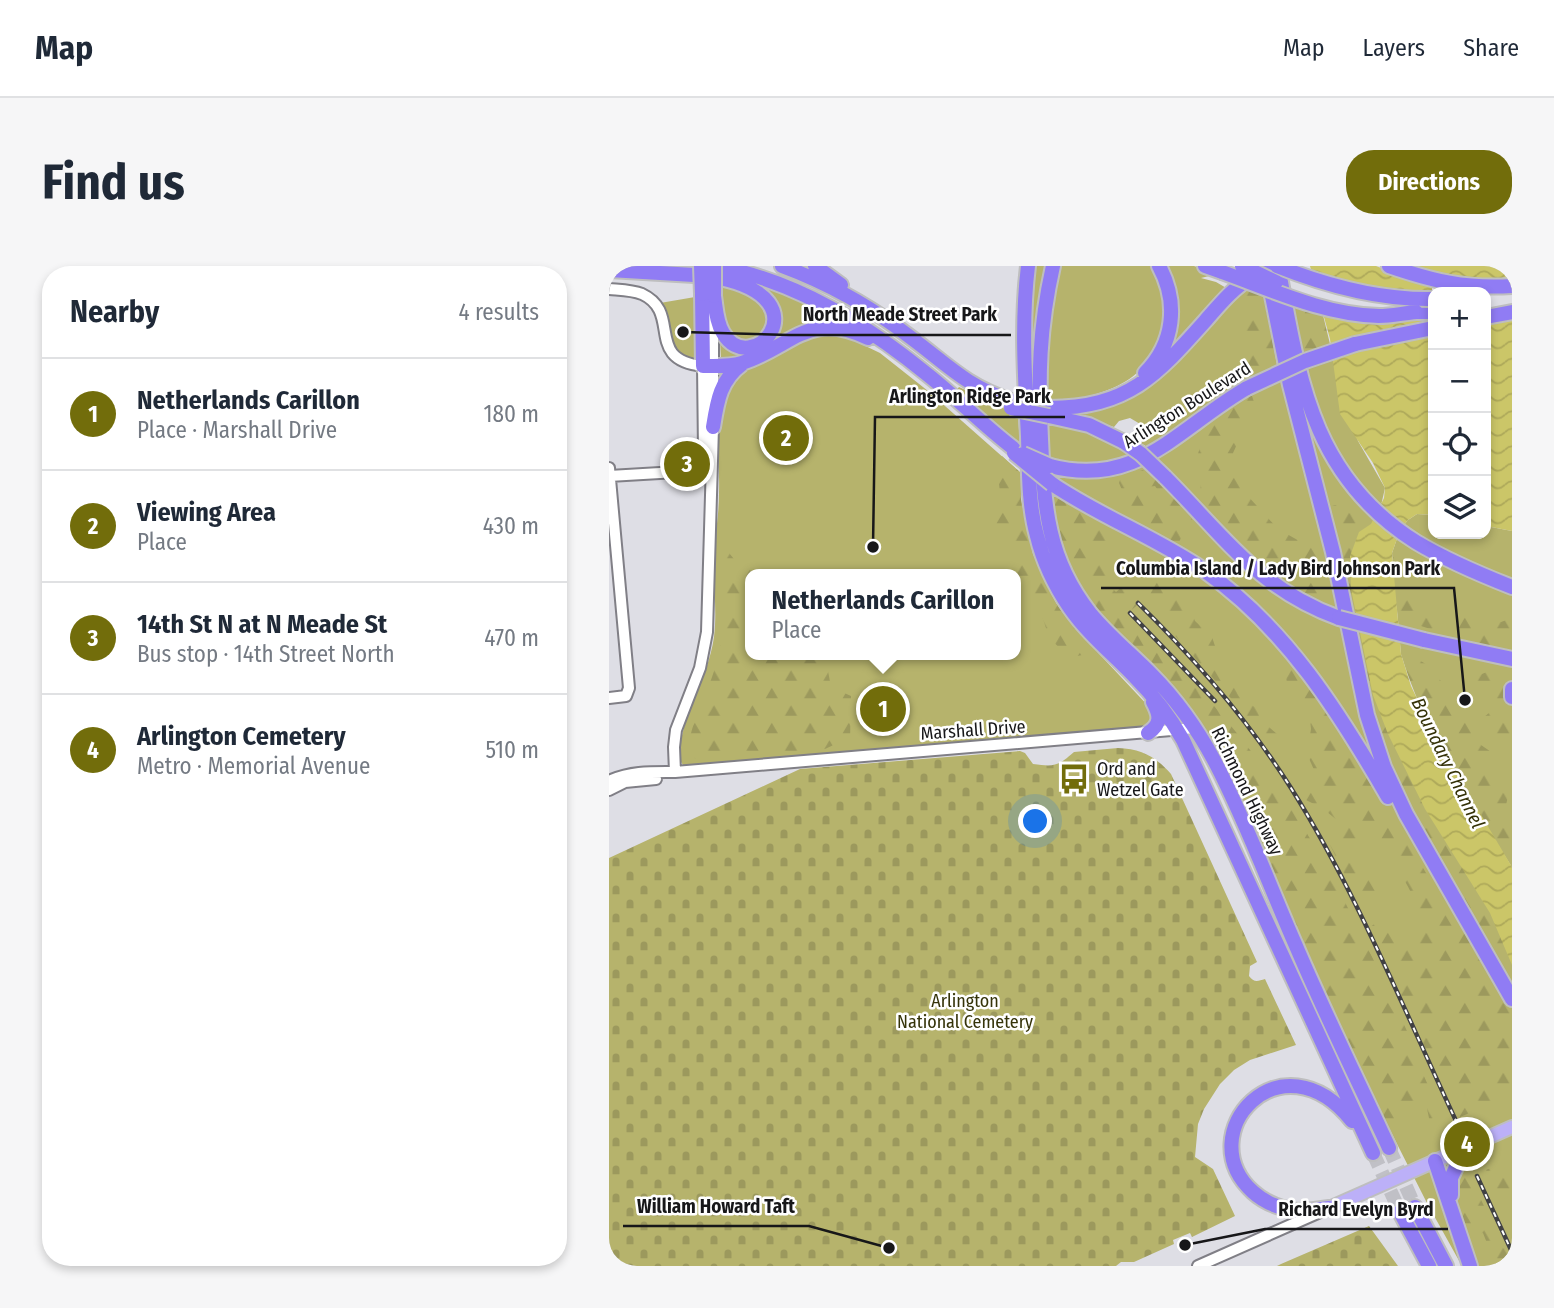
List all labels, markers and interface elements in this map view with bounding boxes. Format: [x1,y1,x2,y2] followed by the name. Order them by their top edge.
[35,28,93,68] text: Map
[1283,34,1325,62] text: Map
[1363,34,1425,62] text: Layers
[1463,34,1519,62] text: Share
[1346,150,1512,214] button: Directions
[42,153,185,212] text: Find us
[1428,287,1491,539] map controls
[1428,287,1491,350] button: +
[70,294,159,330] text: Nearby
[789,295,1011,335] callout: North Meade Street Park
[458,298,539,326] text: 4 results
[803,303,997,326] text: North Meade Street Park
[1428,350,1491,413] button: −
[1119,357,1255,453] street label: Arlington Boulevard
[875,377,1065,417] callout: Arlington Ridge Park
[137,385,360,416] text: Netherlands Carillon
[888,385,1051,408] text: Arlington Ridge Park
[88,400,98,428] text: 1
[483,400,539,428] text: 180 m
[763,412,809,464] pin: 2
[1428,413,1491,476] button: locate
[137,416,337,444] text: Place · Marshall Drive
[664,438,710,490] pin: 3
[1428,476,1491,539] button: layers
[137,497,276,528] text: Viewing Area
[88,512,98,540] text: 2
[483,512,539,540] text: 430 m
[137,528,187,556] text: Place
[1101,548,1454,588] callout: Columbia Island / Lady Bird Johnson Park
[1116,557,1440,580] text: Columbia Island / Lady Bird Johnson Park
[745,569,1021,660] popup
[772,585,994,616] text: Netherlands Carillon
[137,609,387,640] text: 14th St N at N Meade St
[772,616,821,644] text: Place
[88,624,98,652] text: 3
[484,624,539,652] text: 470 m
[137,640,395,668] text: Bus stop · 14th Street North
[860,683,906,735] pin: 1
[1406,694,1490,832] water label: Boundary Channel
[920,715,1026,745] street label: Marshall Drive
[137,721,346,752] text: Arlington Cemetery
[1206,723,1288,859] street label: Richmond Highway
[87,736,99,764] text: 4
[486,736,539,764] text: 510 m
[137,752,370,780] text: Metro · Memorial Avenue
[1097,758,1184,801] place label: Ord and Wetzel Gate
[1057,762,1091,796] bus stop icon: Ord and Wetzel Gate
[1018,804,1052,838] your location
[897,990,1033,1033] park label: Arlington National Cemetery
[1444,1118,1490,1170] pin: 4
[623,1186,809,1226] callout: William Howard Taft
[1265,1189,1448,1229] callout: Richard Evelyn Byrd
[637,1195,795,1218] text: William Howard Taft
[1278,1198,1434,1221] text: Richard Evelyn Byrd

